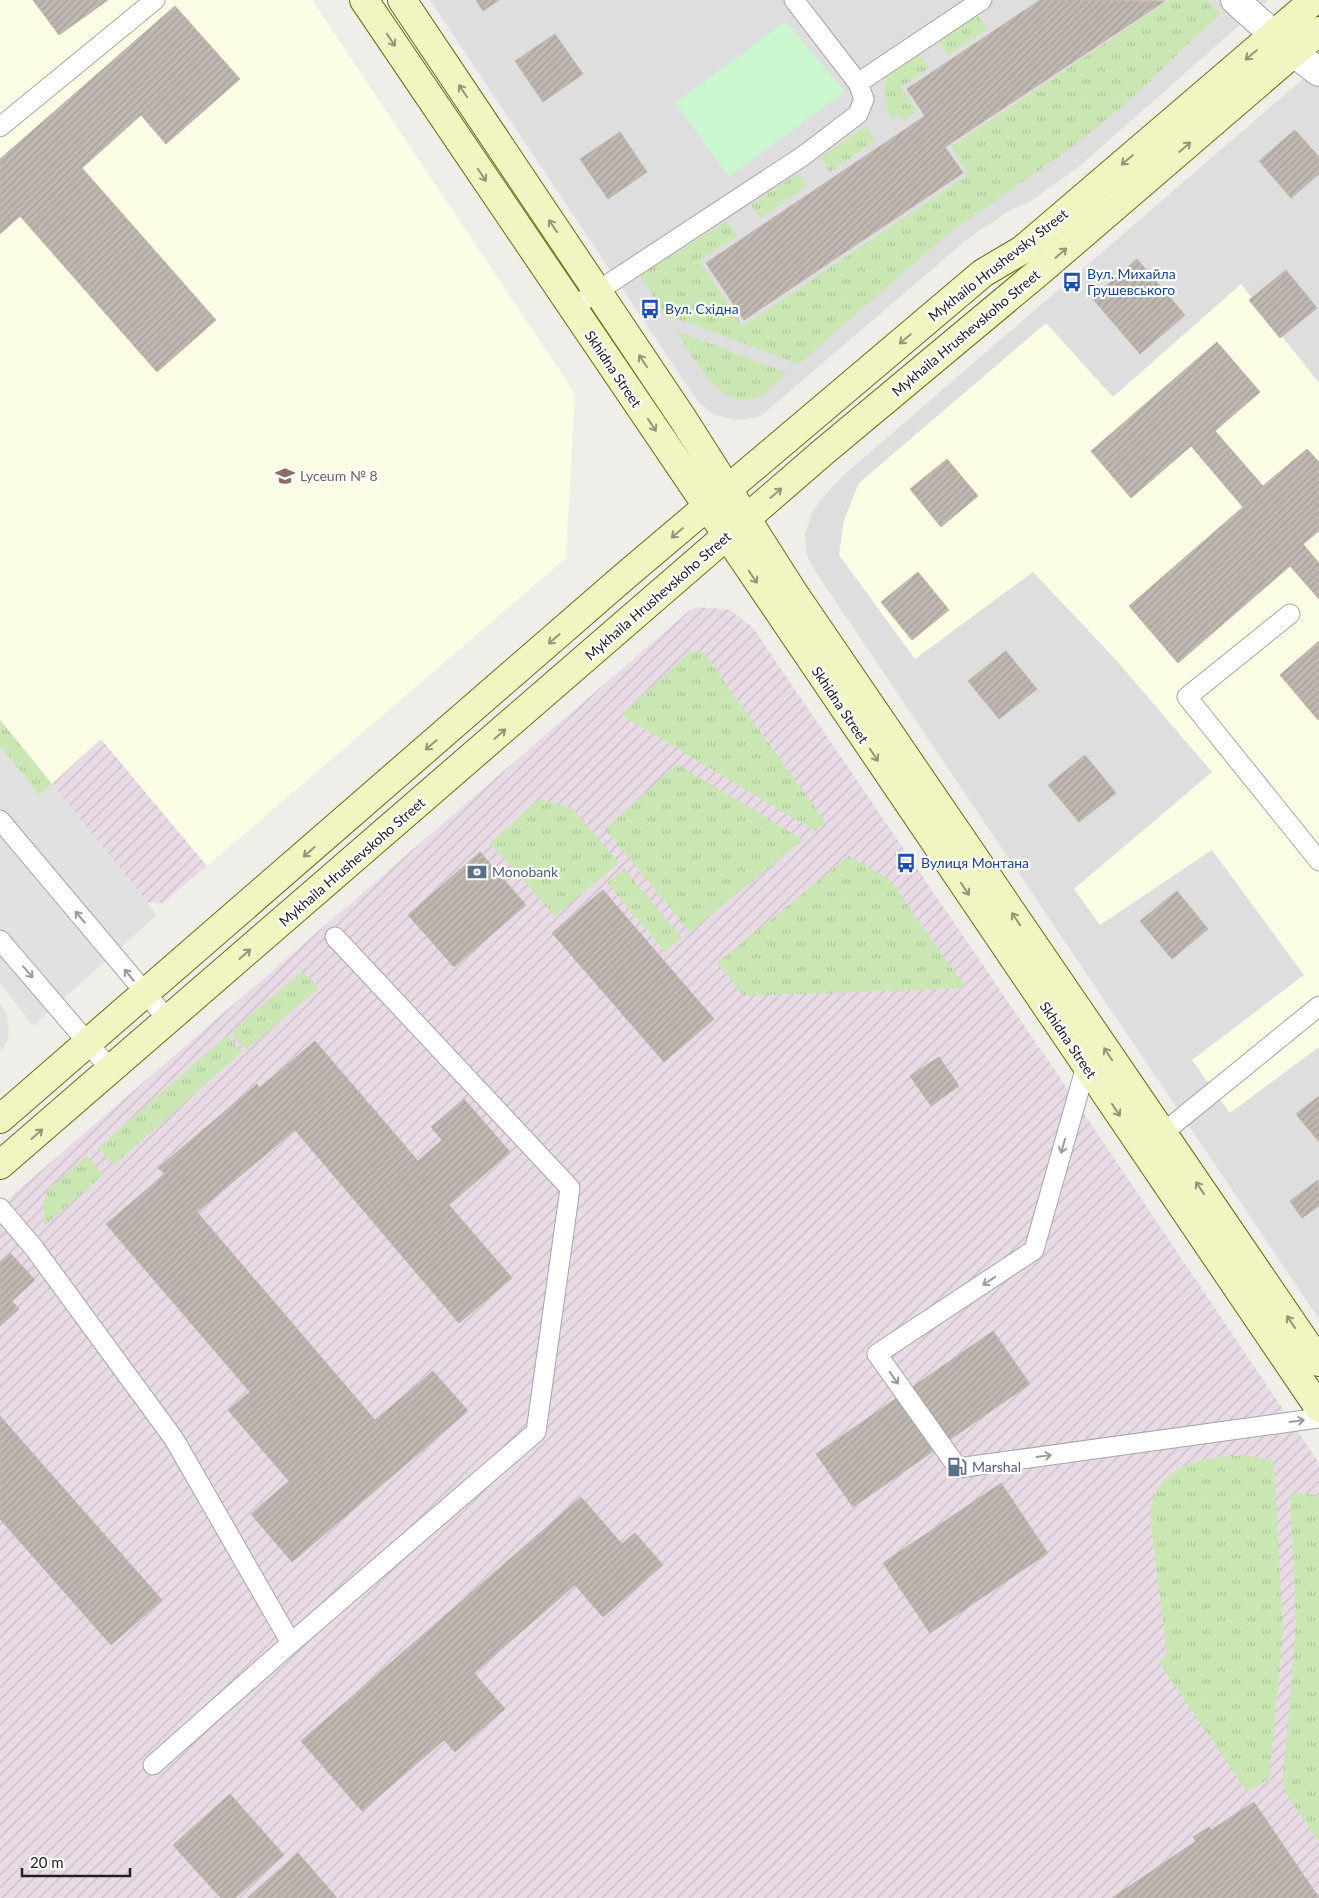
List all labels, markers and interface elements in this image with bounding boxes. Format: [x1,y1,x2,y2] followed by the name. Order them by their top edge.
[386,33,396,47] one-way arrow
[1244,49,1257,61] one-way arrow
[457,84,467,98] one-way arrow
[1178,142,1191,153] one-way arrow
[1121,155,1134,166] one-way arrow
[477,168,487,182] one-way arrow
[925,205,1071,324] street label: Mykhailo Hrushevsky Street
[548,219,558,233] one-way arrow
[1055,247,1068,259] one-way arrow
[1087,265,1176,298] place label: Вул. Михайла Грушевського
[888,266,1043,399] street label: Mykhaila Hrushevskoho Street
[1061,271,1083,293] bus stop icon: Вул. Михайла Грушевського
[639,298,661,320] bus stop icon: Вул. Східна
[665,300,739,317] place label: Вул. Східна
[582,327,645,410] street label: Skhidna Street
[899,333,912,344] one-way arrow
[638,354,649,368] one-way arrow
[647,418,657,432] one-way arrow
[274,465,296,487] school or university icon: Lyceum № 8
[300,467,378,484] place label: Lyceum № 8
[770,487,783,499] one-way arrow
[671,527,684,538] one-way arrow
[581,528,734,664] street label: Mykhaila Hrushevskoho Street
[748,570,758,584] one-way arrow
[548,633,561,645] one-way arrow
[809,663,872,746] street label: Skhidna Street
[493,728,506,739] one-way arrow
[425,740,438,751] one-way arrow
[869,747,879,761] one-way arrow
[275,794,428,930] street label: Mykhaila Hrushevskoho Street
[302,846,315,857] one-way arrow
[895,852,917,874] bus stop icon: Вулиця Монтана
[921,854,1029,871] place label: Вулиця Монтана
[466,861,488,883] bank icon: Monobank
[492,863,559,880] place label: Monobank
[960,882,970,896] one-way arrow
[75,911,86,924] one-way arrow
[1011,913,1021,927] one-way arrow
[238,949,251,960] one-way arrow
[22,966,34,979] one-way arrow
[123,968,134,981] one-way arrow
[1037,998,1100,1081] street label: Skhidna Street
[1103,1047,1113,1061] one-way arrow
[1111,1103,1121,1117] one-way arrow
[30,1128,43,1139] one-way arrow
[1058,1138,1068,1154] one-way arrow
[1195,1181,1205,1195] one-way arrow
[982,1276,996,1286] one-way arrow
[1286,1315,1297,1329] one-way arrow
[889,1371,899,1385] one-way arrow
[1288,1415,1304,1425] one-way arrow
[1036,1451,1052,1461] one-way arrow
[946,1456,968,1478] fuel station icon: Marshal
[972,1458,1021,1475] place label: Marshal
[22,1846,130,1878] scale bar
[30,1853,64,1871] text: 20 m

